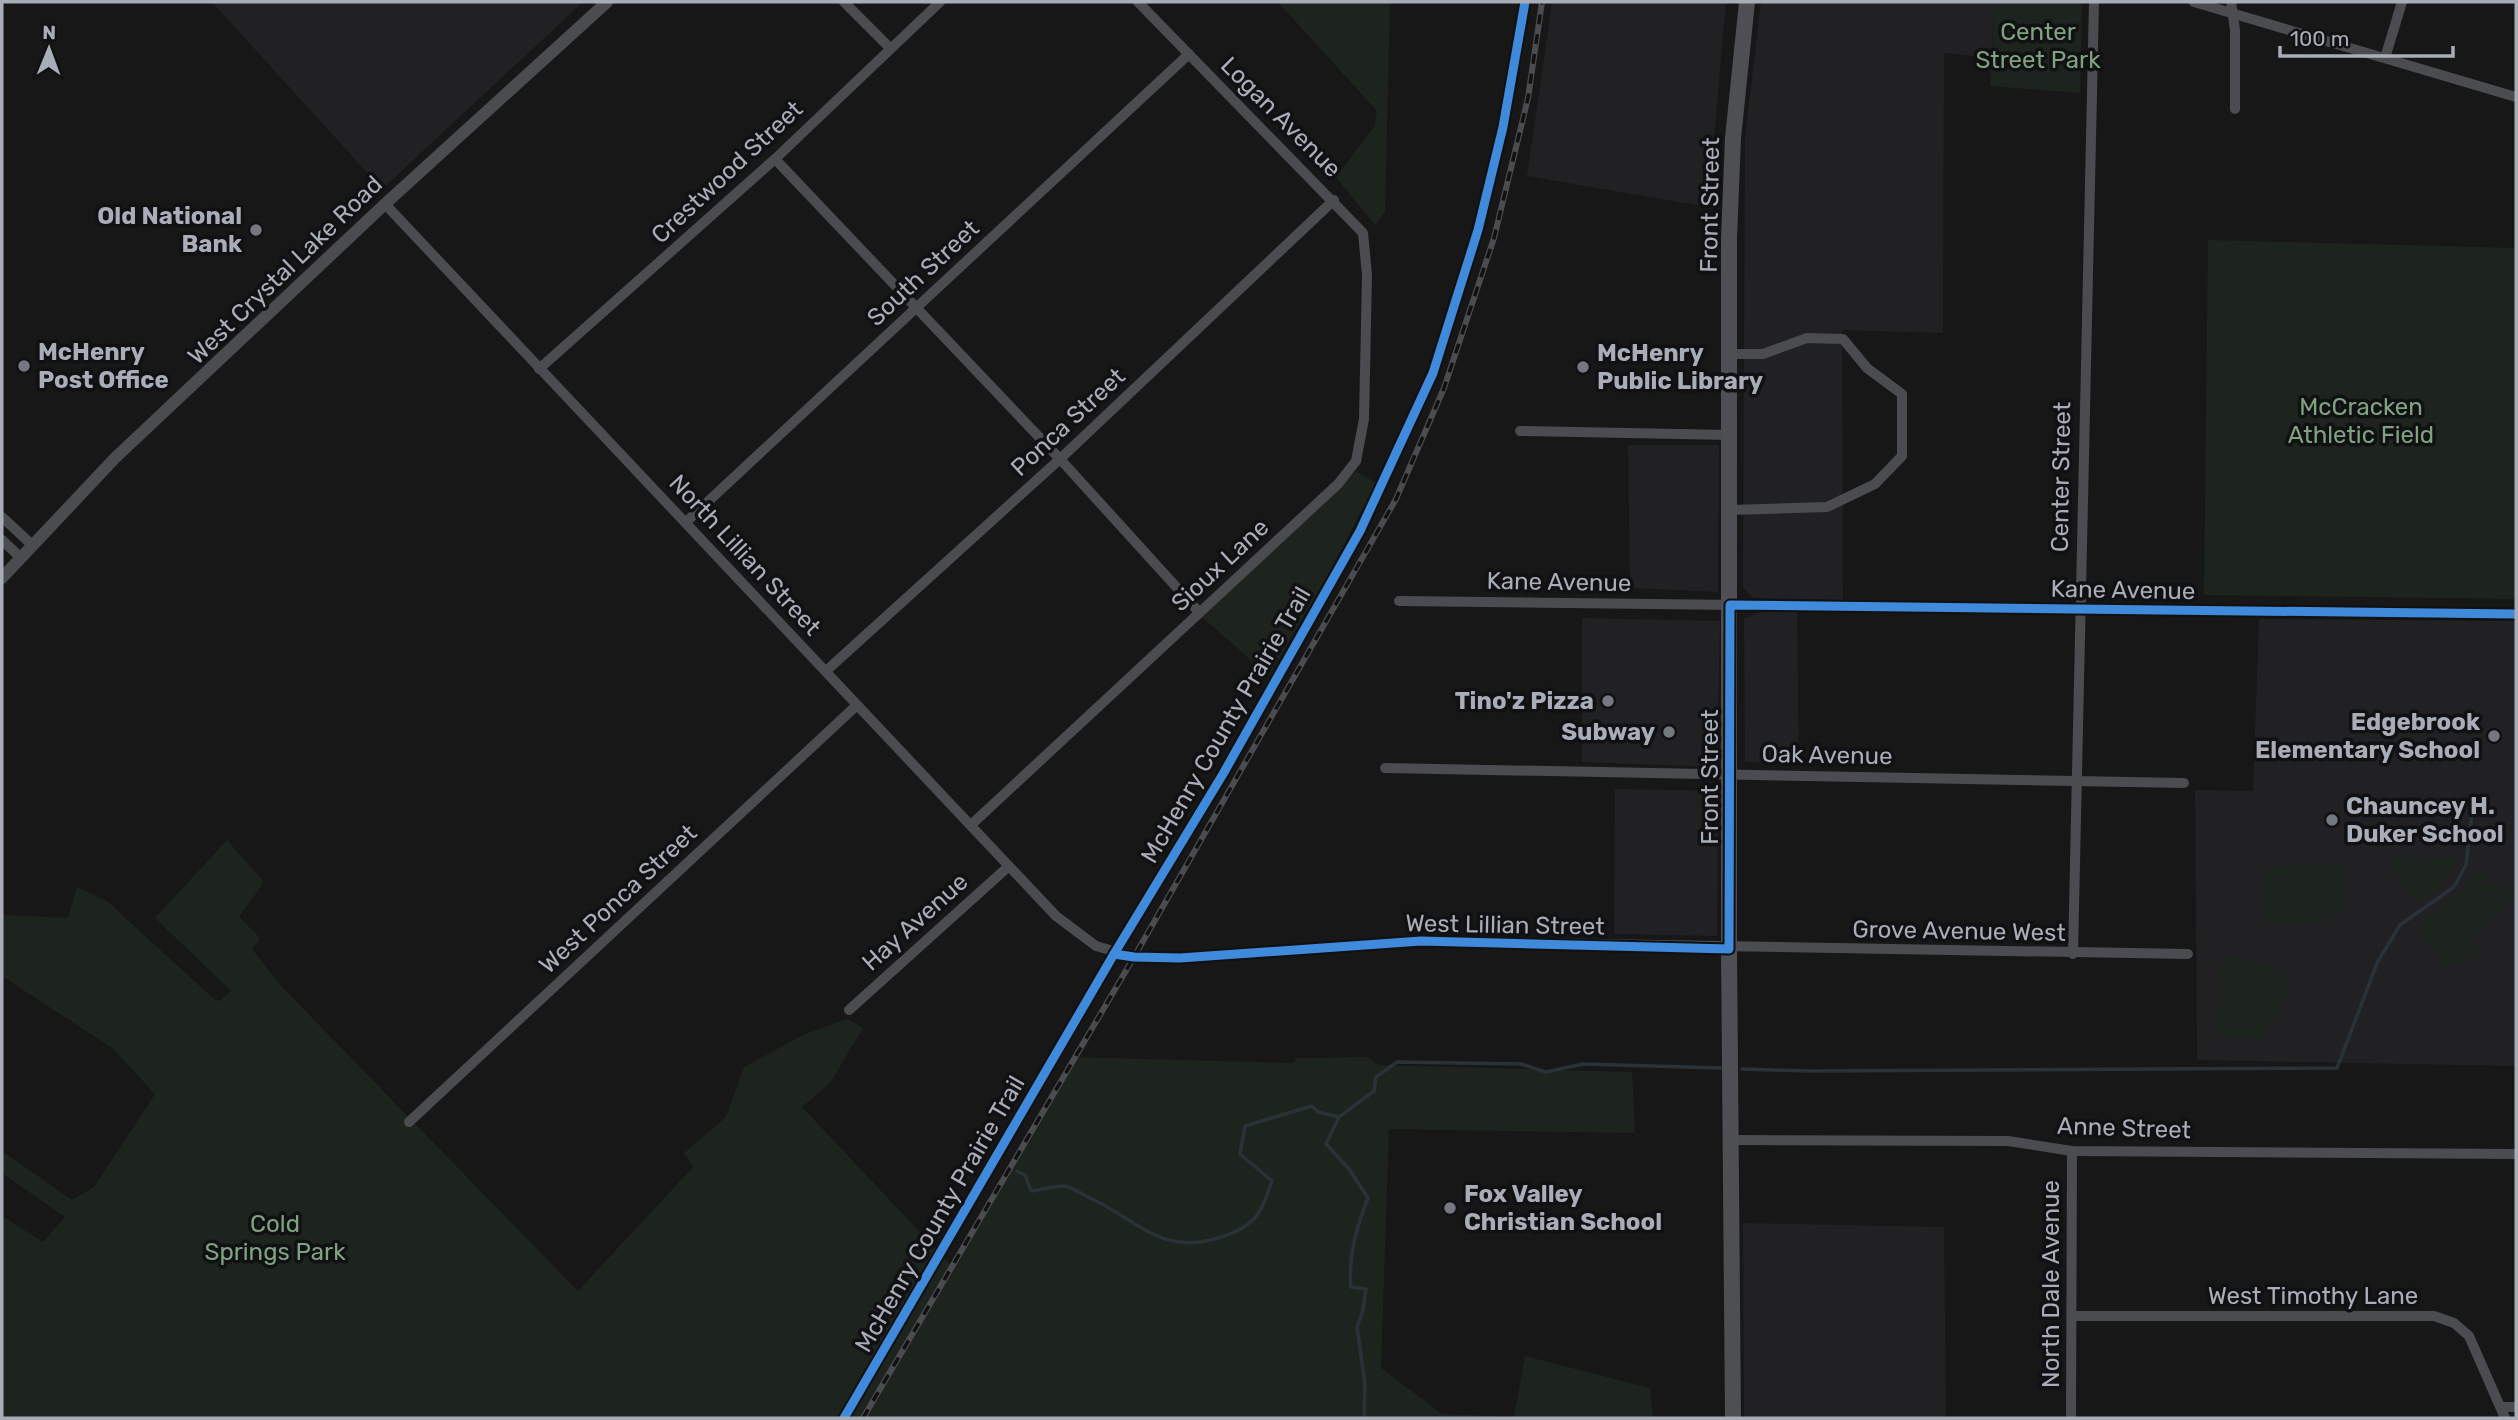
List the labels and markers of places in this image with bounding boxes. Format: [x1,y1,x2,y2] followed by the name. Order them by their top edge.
[97,202,242,258] place label: Old National Bank
[248,222,264,238] marker: Old National Bank
[38,338,169,394] place label: McHenry Post Office
[1597,339,1763,395] place label: McHenry Public Library
[16,358,32,374] marker: McHenry Post Office
[1575,359,1591,375] marker: McHenry Public Library
[1455,687,1594,715] place label: Tino'z Pizza
[1600,693,1616,709] marker: Tino'z Pizza
[2255,708,2480,764] place label: Edgebrook Elementary School
[1561,718,1655,746] place label: Subway
[1661,724,1677,740] marker: Subway
[2486,728,2502,744] marker: Edgebrook Elementary School
[2346,792,2504,848] place label: Chauncey H. Duker School
[2324,812,2340,828] marker: Chauncey H. Duker School
[1464,1180,1662,1236] place label: Fox Valley Christian School
[1442,1200,1458,1216] marker: Fox Valley Christian School

